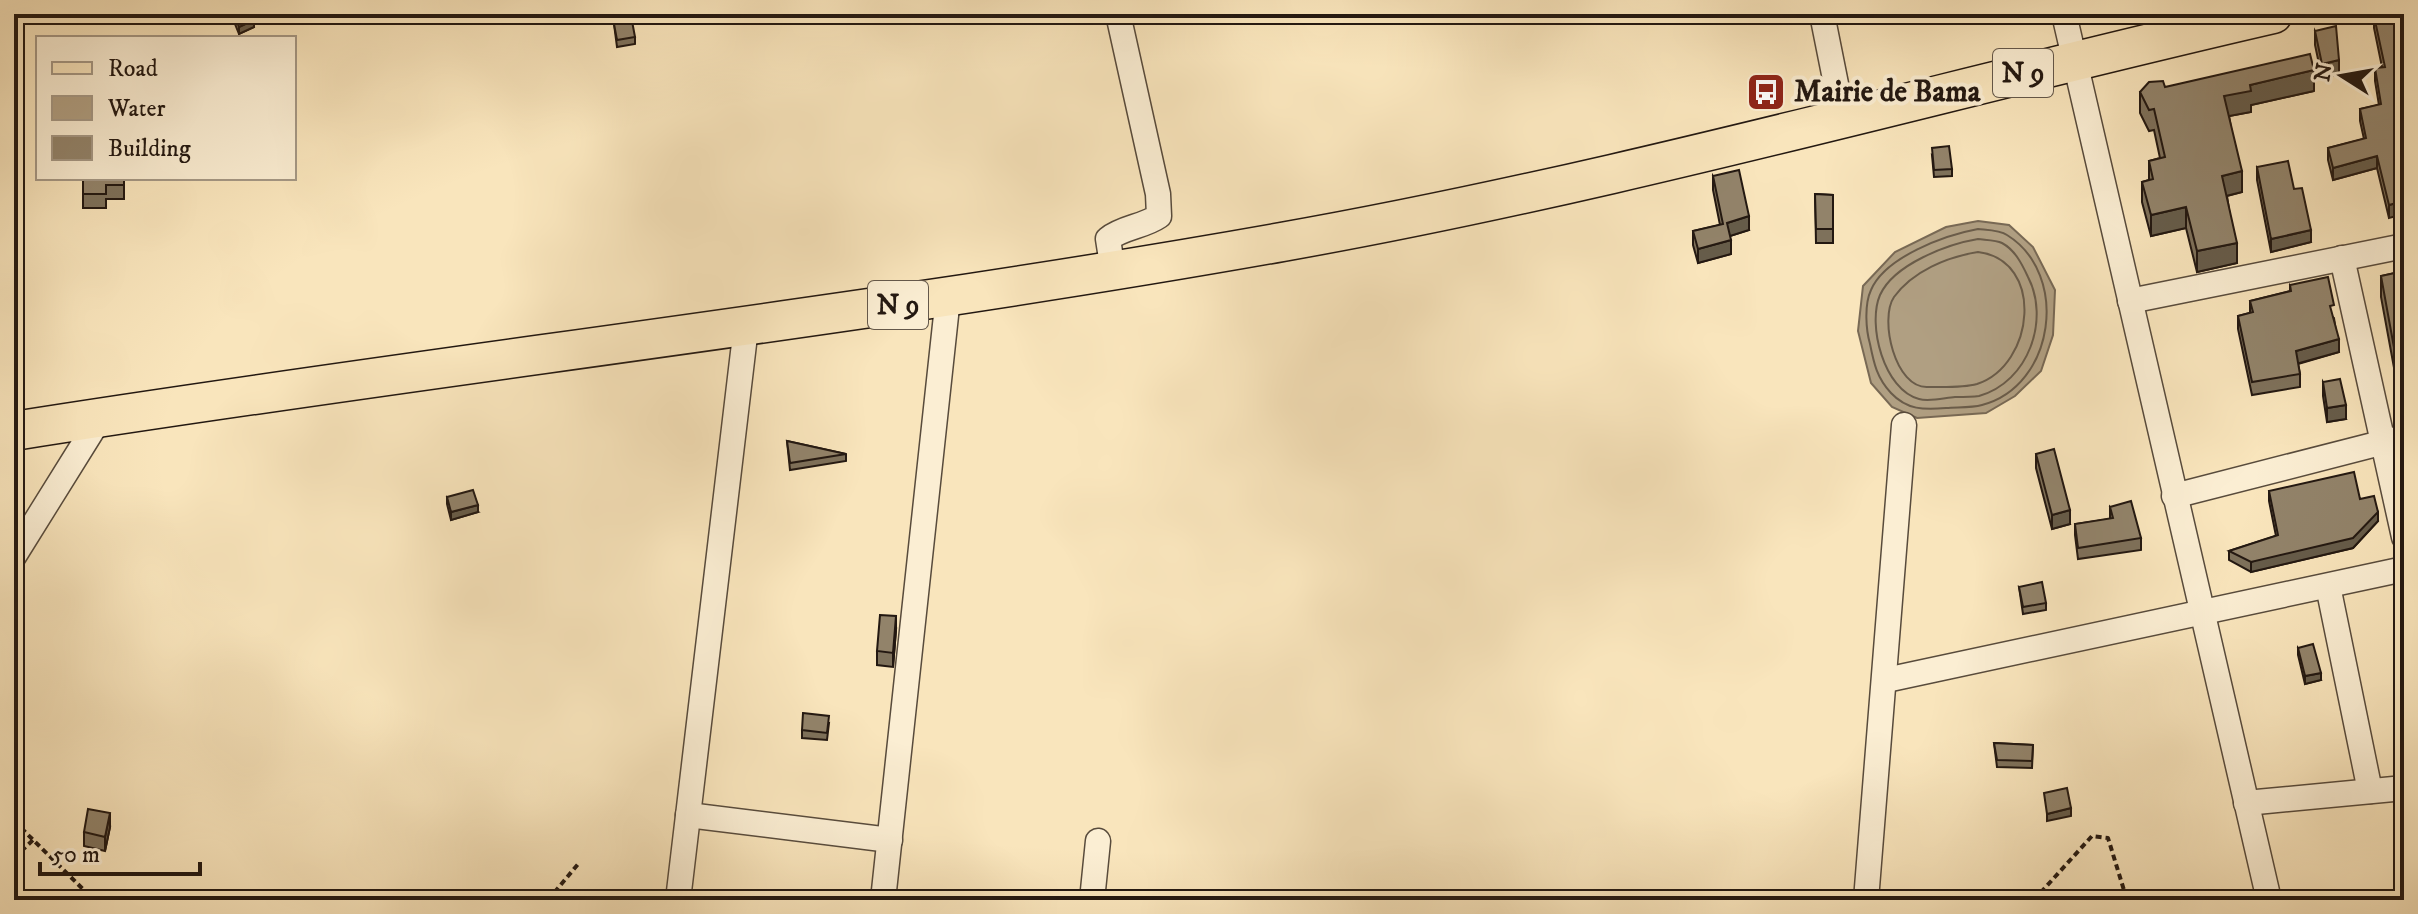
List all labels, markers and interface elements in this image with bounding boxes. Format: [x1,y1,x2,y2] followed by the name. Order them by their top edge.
[36,36,296,180] legend
[2302,36,2382,116] north arrow
[1993,49,2053,97] road number: N 9
[108,54,158,84] text: Road
[2309,61,2339,84] text: N
[1745,71,1787,113] bus stop icon: Mairie de Bama
[1794,74,1982,111] place label: Mairie de Bama
[107,94,165,124] text: Water
[108,134,191,164] text: Building
[868,281,928,329] road number: N 9
[40,826,200,876] scale bar
[52,840,100,870] text: 50 m

